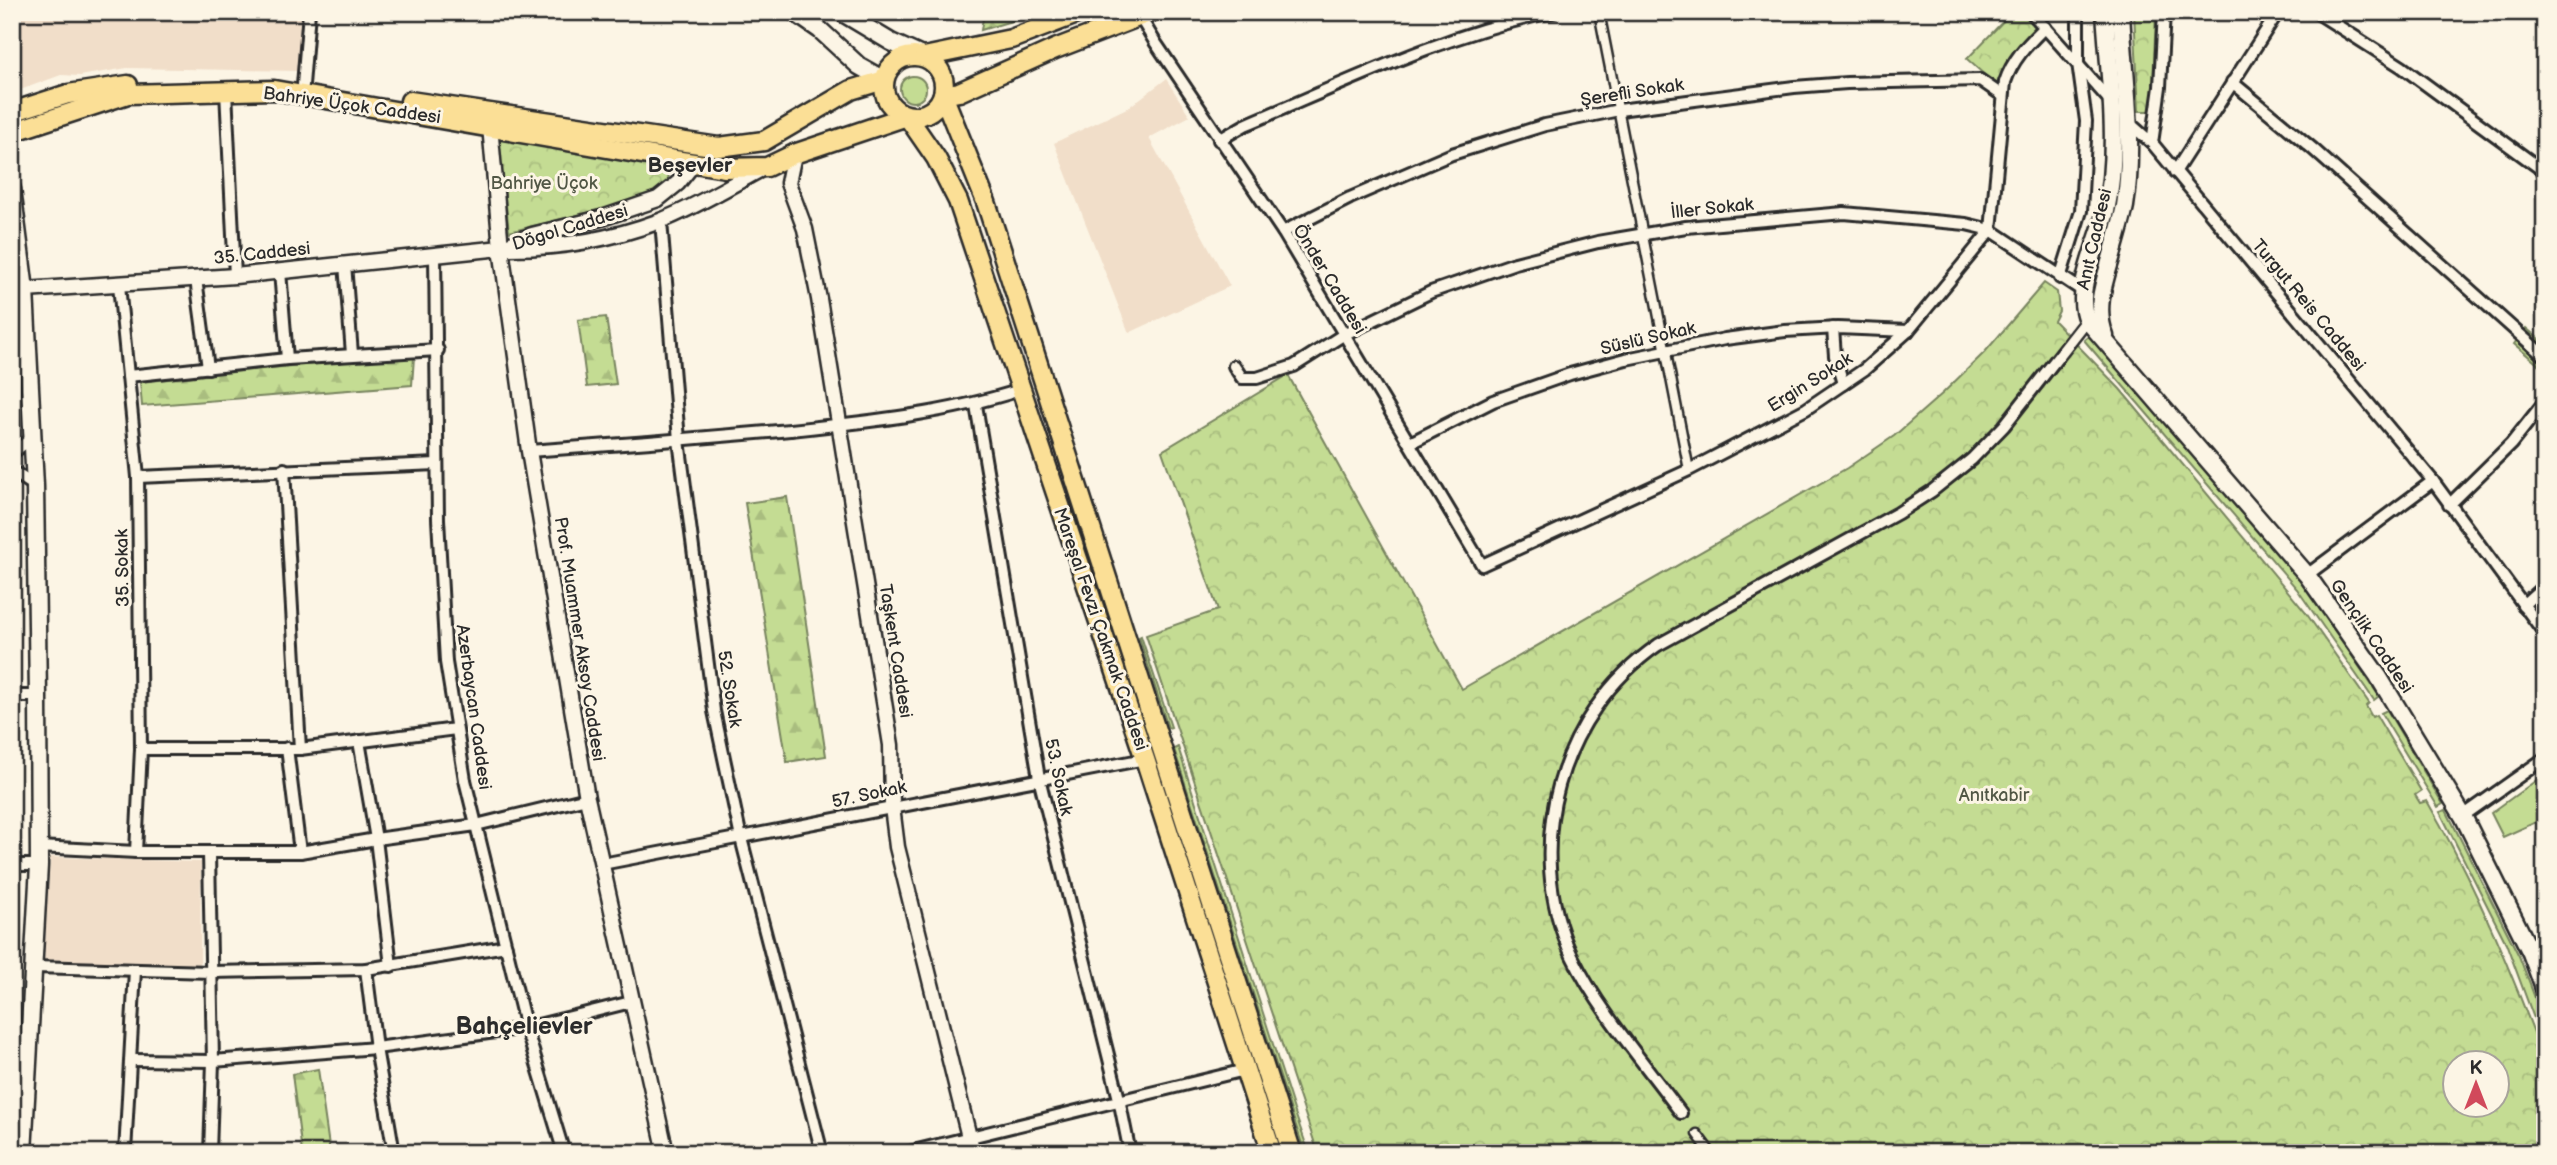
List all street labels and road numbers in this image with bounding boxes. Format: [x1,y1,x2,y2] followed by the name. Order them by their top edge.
[1579,74,1685,111] street label: Şerefli Sokak
[262,82,442,128] street label: Bahriye Üçok Caddesi
[2073,186,2116,292] street label: Anıt Caddesi
[1669,193,1755,223] street label: İller Sokak
[510,200,631,255] street label: Dögol Caddesi
[1289,220,1371,338] street label: Önder Caddesi
[2247,235,2370,375] street label: Turgut Reis Caddesi
[213,238,311,269] street label: 35. Caddesi
[1598,317,1698,360] street label: Süslü Sokak
[1764,348,1857,417] street label: Ergin Sokak
[1049,505,1152,753] street label: Mareşal Fevzi Çakmak Caddesi
[550,515,609,763] street label: Prof. Muammer Aksoy Caddesi
[111,529,134,607] street label: 35. Sokak
[2326,575,2418,697] street label: Gençlik Caddesi
[875,583,916,719] street label: Taşkent Caddesi
[452,623,496,791] street label: Azerbaycan Caddesi
[713,649,746,729] street label: 52. Sokak
[1040,737,1077,818] street label: 53. Sokak
[830,776,909,813] street label: 57. Sokak

